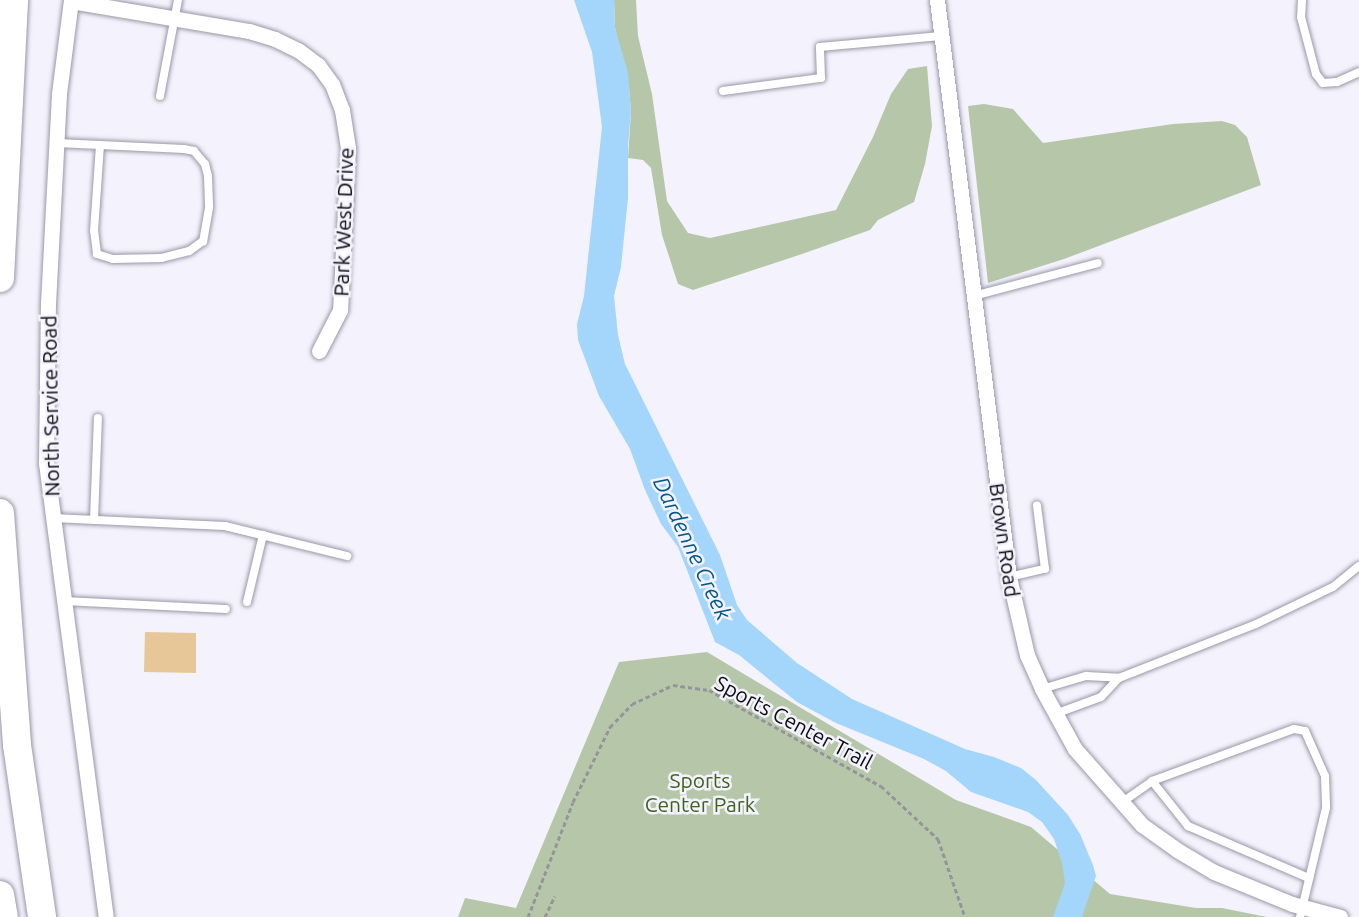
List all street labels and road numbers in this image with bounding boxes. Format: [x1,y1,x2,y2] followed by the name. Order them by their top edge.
[328,147,358,297] street label: Park West Drive
[36,315,64,497] street label: North Service Road
[985,481,1025,599] street label: Brown Road
[711,670,877,774] street label: Sports Center Trail

